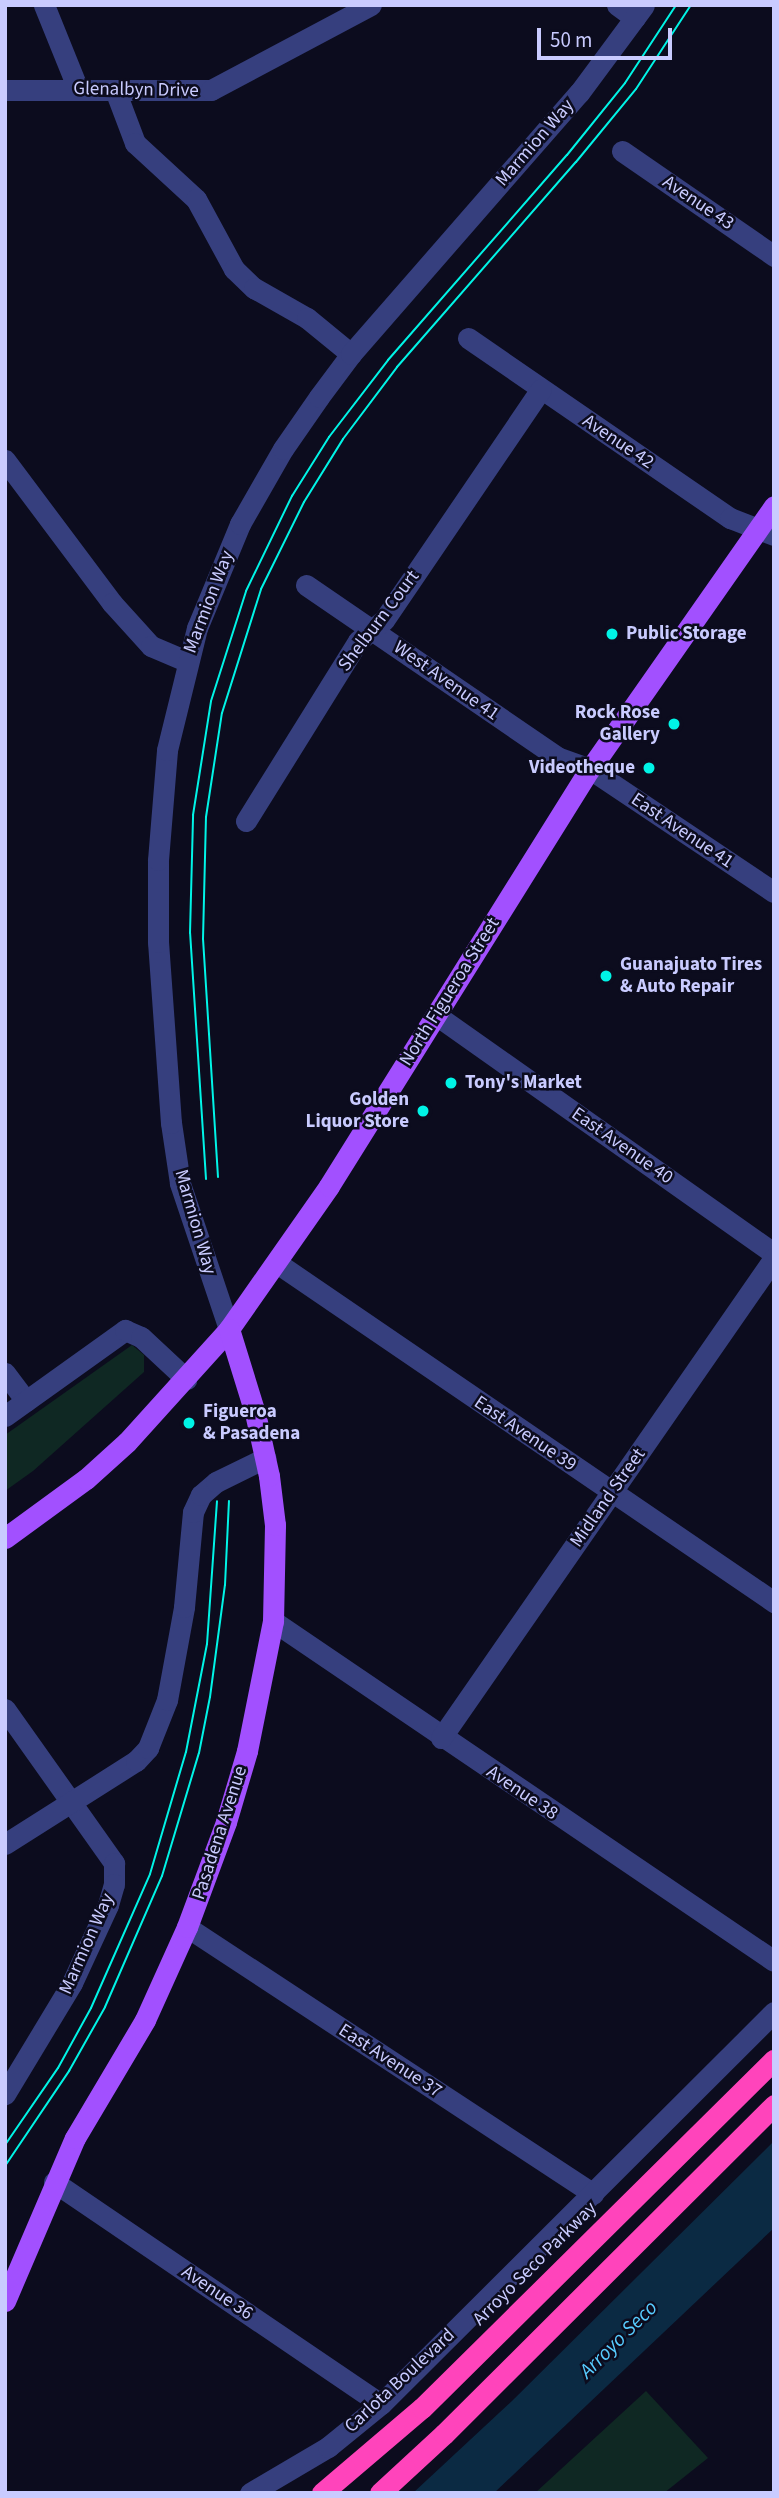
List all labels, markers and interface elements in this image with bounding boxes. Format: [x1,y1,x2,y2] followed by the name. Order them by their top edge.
[541,14,676,58] scale bar
[550,25,592,55] text: 50 m
[73,78,199,102] street label: Glenalbyn Drive
[491,95,579,191] street label: Marmion Way
[658,171,738,235] street label: Avenue 43
[578,410,658,474] street label: Avenue 42
[179,548,239,656] street label: Marmion Way
[334,566,424,676] street label: Shelburn Court
[626,623,747,645] place label: Public Storage
[604,626,620,642] marker: Public Storage
[389,636,503,726] street label: West Avenue 41
[575,702,660,746] place label: Rock Rose Gallery
[666,716,682,732] marker: Rock Rose Gallery
[529,757,635,779] place label: Videotheque
[641,760,657,776] marker: Videotheque
[626,788,738,874] street label: East Avenue 41
[395,914,505,1070] street label: North Figueroa Street
[620,954,762,998] place label: Guanajuato Tires & Auto Repair
[598,968,614,984] marker: Guanajuato Tires & Auto Repair
[465,1072,582,1094] place label: Tony's Market
[443,1075,459,1091] marker: Tony's Market
[306,1089,409,1133] place label: Golden Liquor Store
[415,1103,431,1119] marker: Golden Liquor Store
[567,1103,677,1189] street label: East Avenue 40
[169,1167,221,1277] street label: Marmion Way
[469,1391,581,1477] street label: East Avenue 39
[203,1401,300,1445] place label: Figueroa & Pasadena
[181,1415,197,1431] marker: Figueroa & Pasadena
[565,1444,651,1552] street label: Midland Street
[482,1761,562,1825] street label: Avenue 38
[188,1763,252,1903] street label: Pasadena Avenue
[55,1890,119,1998] street label: Marmion Way
[334,2019,446,2103] street label: East Avenue 37
[468,2197,602,2331] street label: Arroyo Seco Parkway
[177,2261,257,2325] street label: Avenue 36
[574,2295,662,2383] water label: Arroyo Seco
[340,2324,460,2438] street label: Carlota Boulevard

